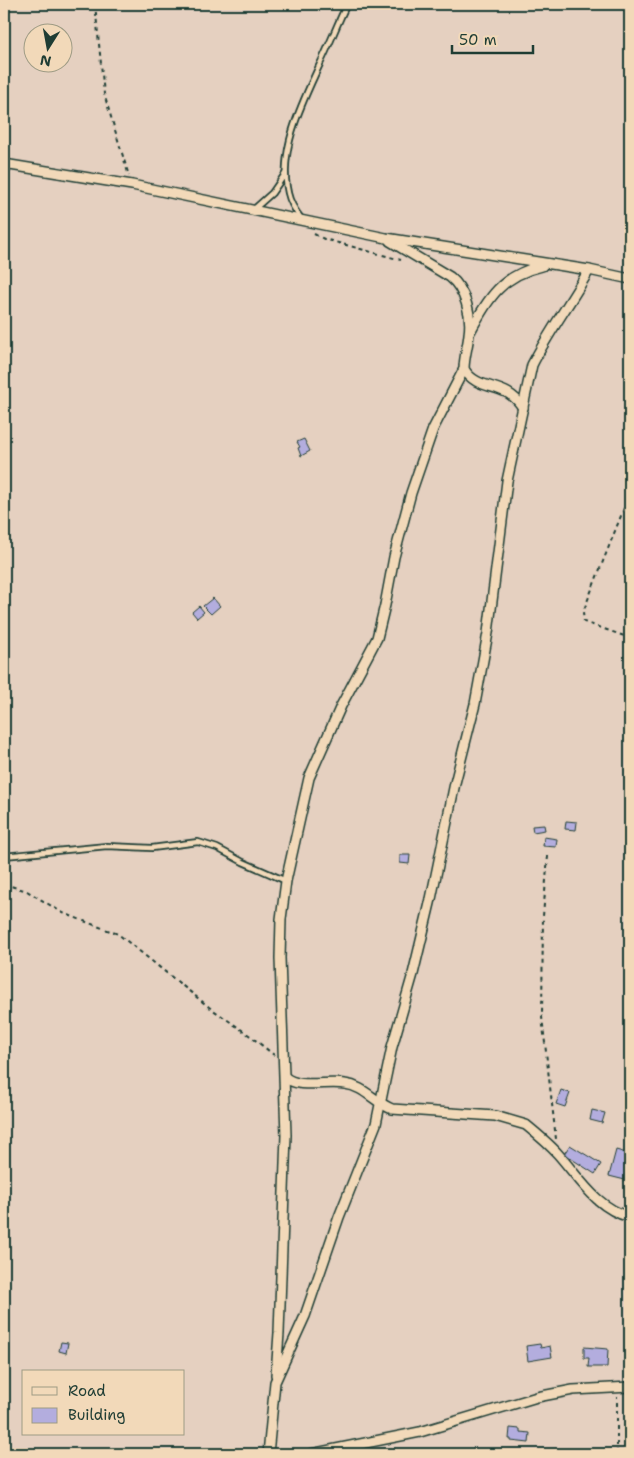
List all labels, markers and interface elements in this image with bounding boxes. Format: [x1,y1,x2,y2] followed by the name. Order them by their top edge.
[22,22,72,72] north arrow
[452,22,533,54] scale bar
[459,30,497,50] text: 50 m
[38,51,53,71] text: N
[22,1370,185,1436] legend
[68,1381,106,1401] text: Road
[68,1405,125,1425] text: Building

